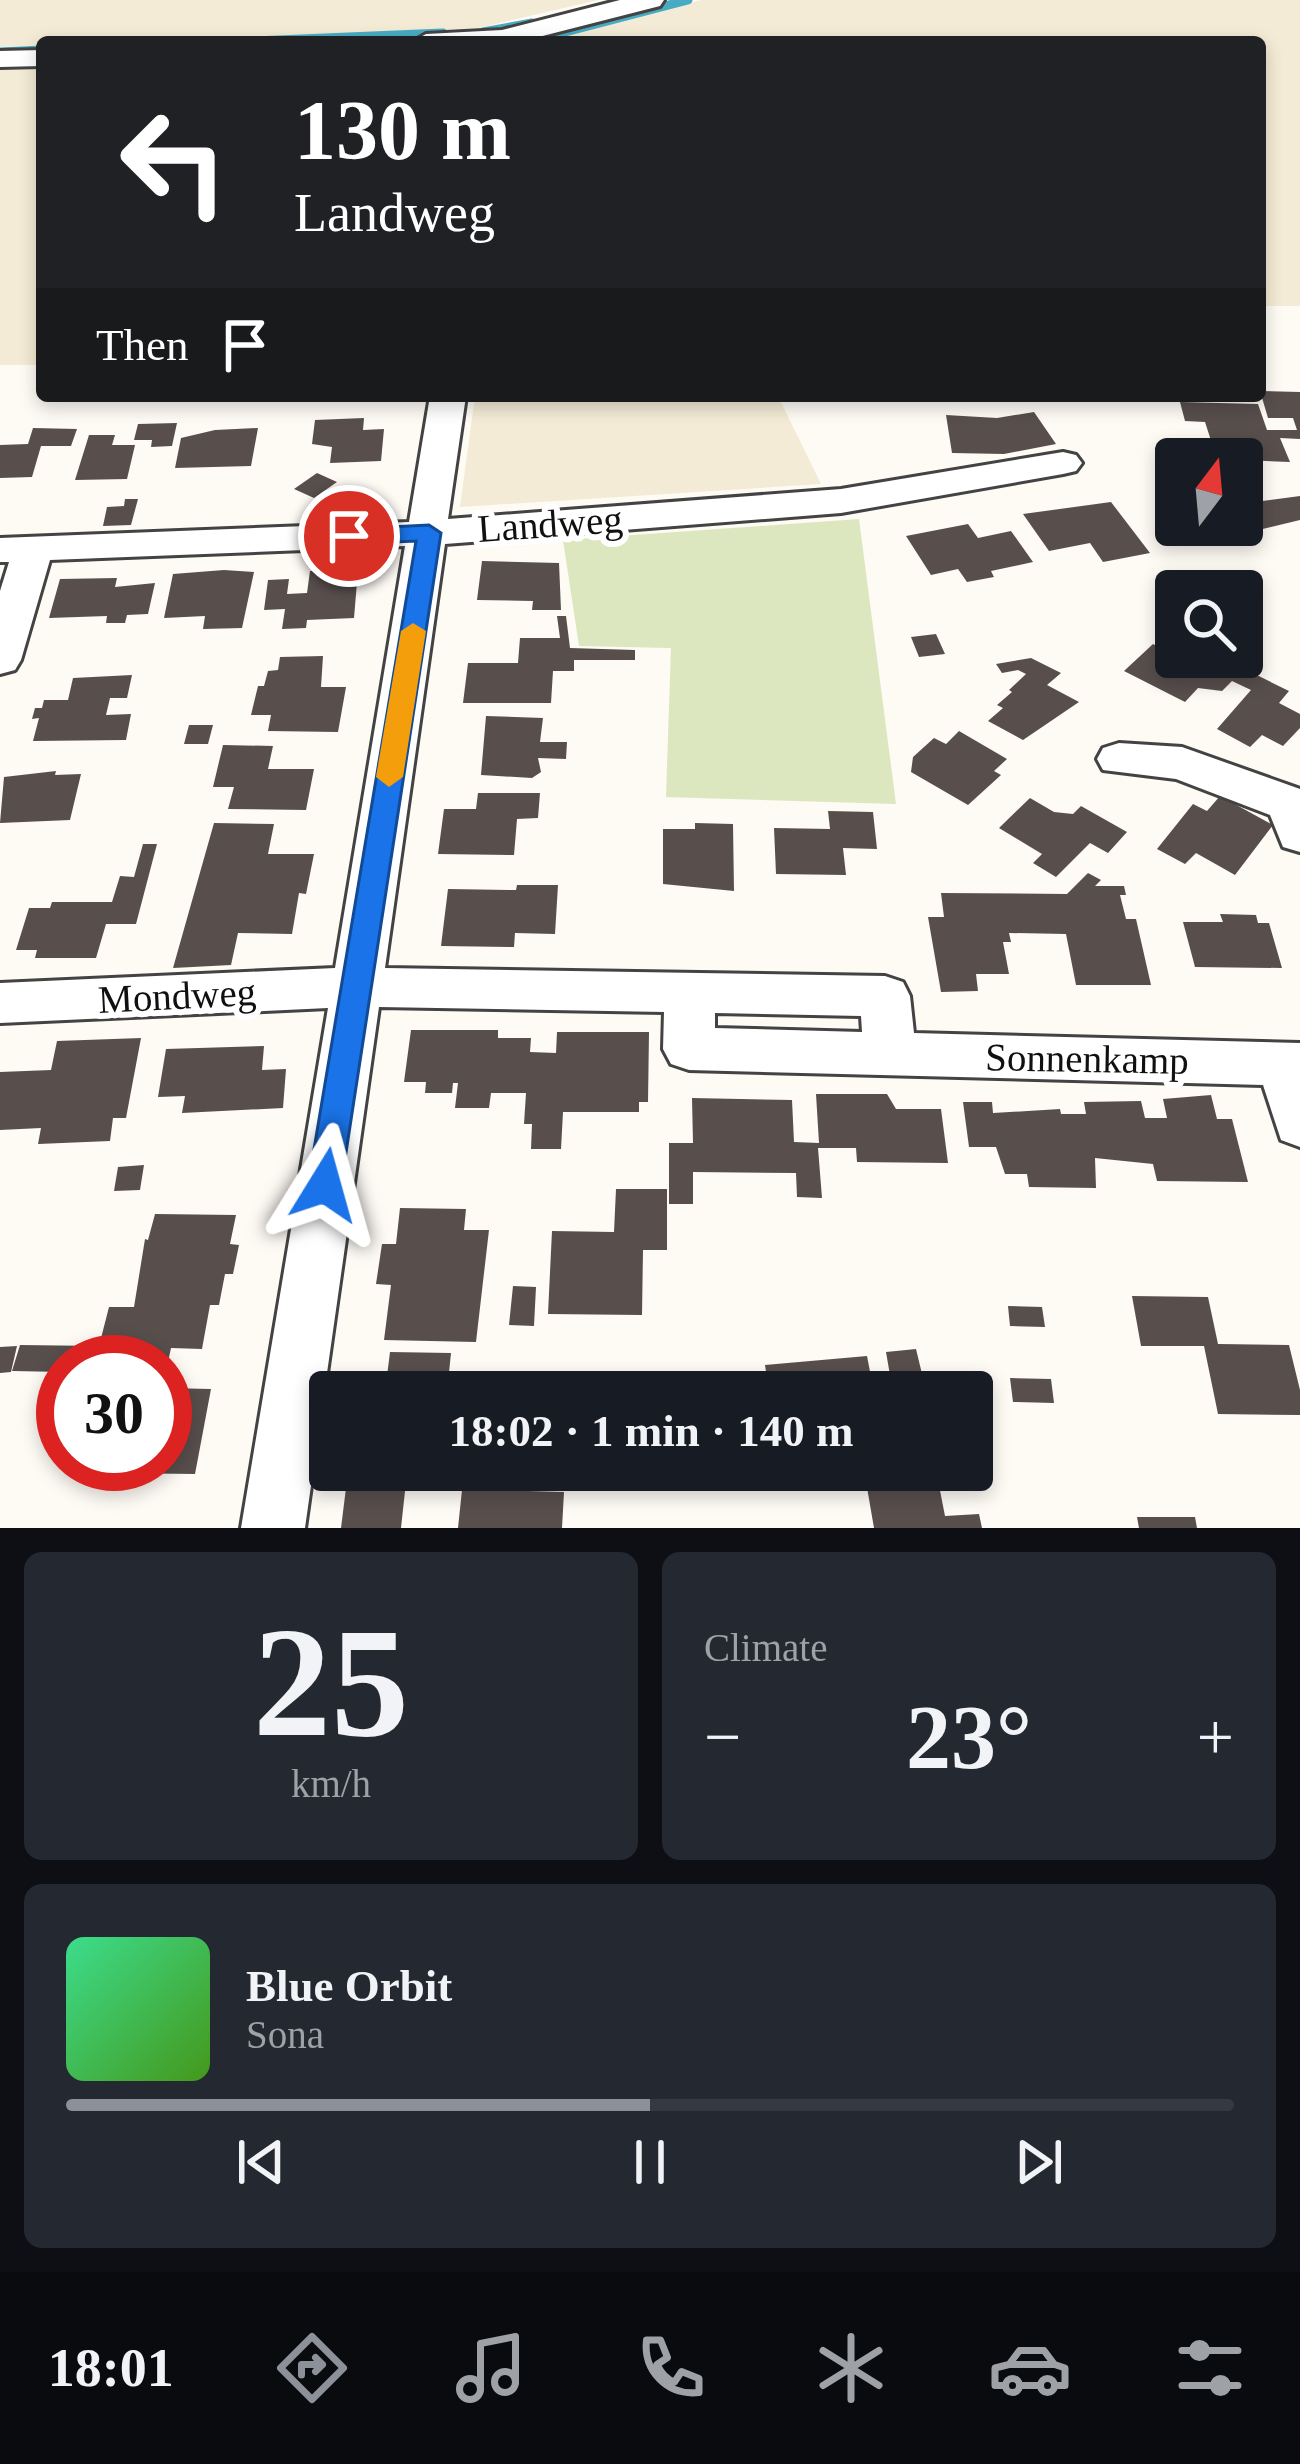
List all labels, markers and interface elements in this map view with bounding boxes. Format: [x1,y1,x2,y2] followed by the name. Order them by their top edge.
[96,84,252,240] icon: left
[294,84,511,177] text: 130 m
[294,183,495,243] text: Landweg
[212,312,278,378] icon: arrive
[96,320,188,370] text: Then
[1155,438,1263,546] north arrow
[1155,438,1263,678] map controls
[298,485,400,587] pin
[476,497,624,551] street label: Landweg
[316,503,382,569] icon: arrive
[1155,570,1263,678] button: search
[97,970,257,1022] street label: Mondweg
[985,1035,1189,1083] street label: Sonnenkamp
[262,1122,388,1248] position arrow
[36,1335,192,1491] speed limit sign: 30
[449,1406,854,1456] text: 18:02 · 1 min · 140 m
[253,1596,409,1769] text: 25
[704,1626,827,1669] text: Climate
[906,1688,1032,1787] text: 23°
[704,1700,741,1773] text: −
[1197,1700,1234,1773] text: +
[291,1762,371,1805] text: km/h
[246,1961,452,2011] text: Blue Orbit
[246,2013,324,2056] text: Sona
[228,2129,294,2195] icon: previous
[617,2129,683,2195] icon: pause
[1006,2129,1072,2195] icon: next
[270,2326,354,2410] icon: directions
[449,2326,533,2410] icon: music
[629,2326,713,2410] icon: phone
[809,2326,893,2410] icon: climate
[988,2326,1072,2410] icon: car
[1168,2326,1252,2410] icon: filters
[48,2338,174,2398] text: 18:01

